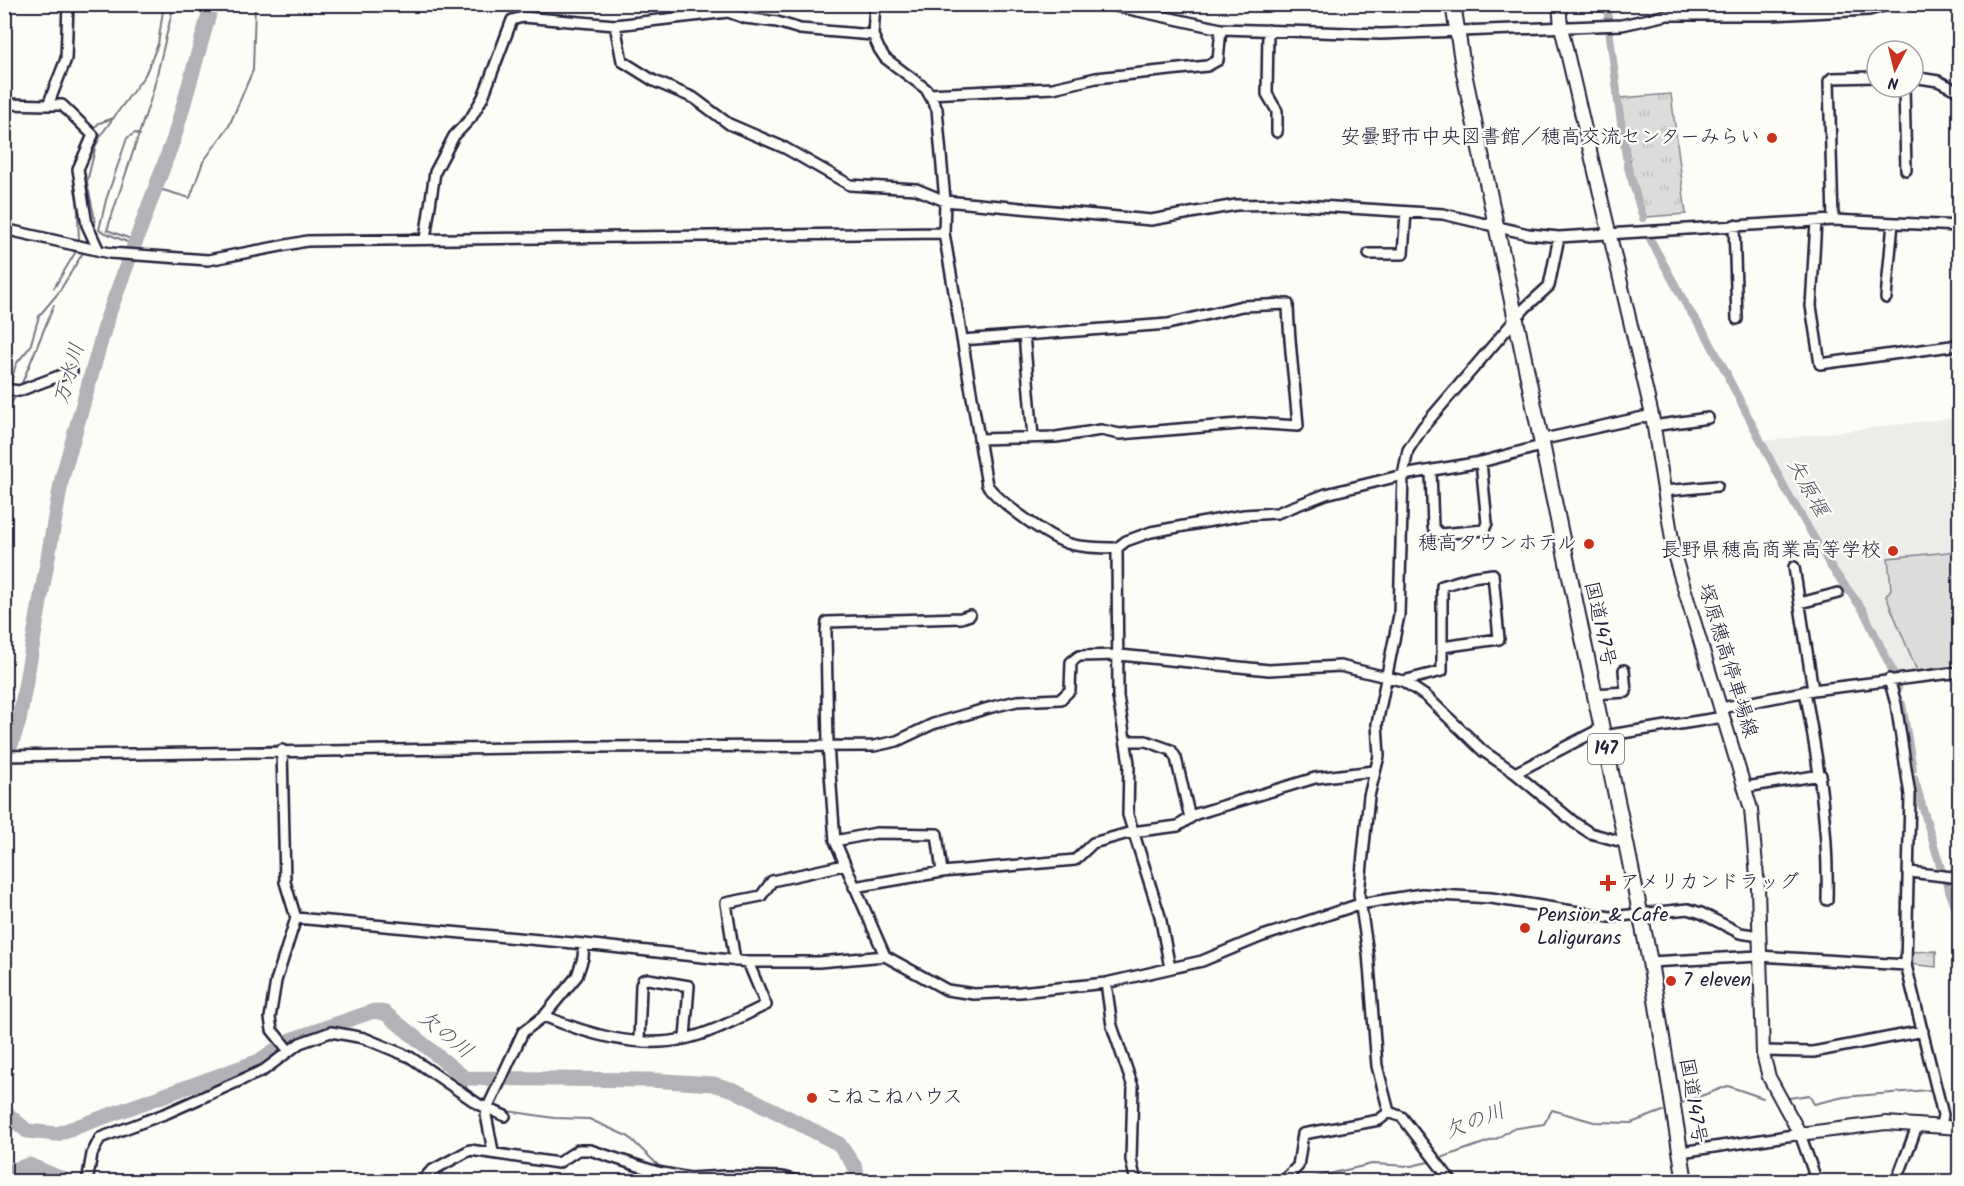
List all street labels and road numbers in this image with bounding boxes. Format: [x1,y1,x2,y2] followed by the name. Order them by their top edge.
[1574,578,1624,670] street label: 国道147号
[1688,580,1766,742] street label: 塚原穂高停車場線
[1588,734,1624,764] road number: 147
[1669,1056,1715,1146] street label: 国道147号

